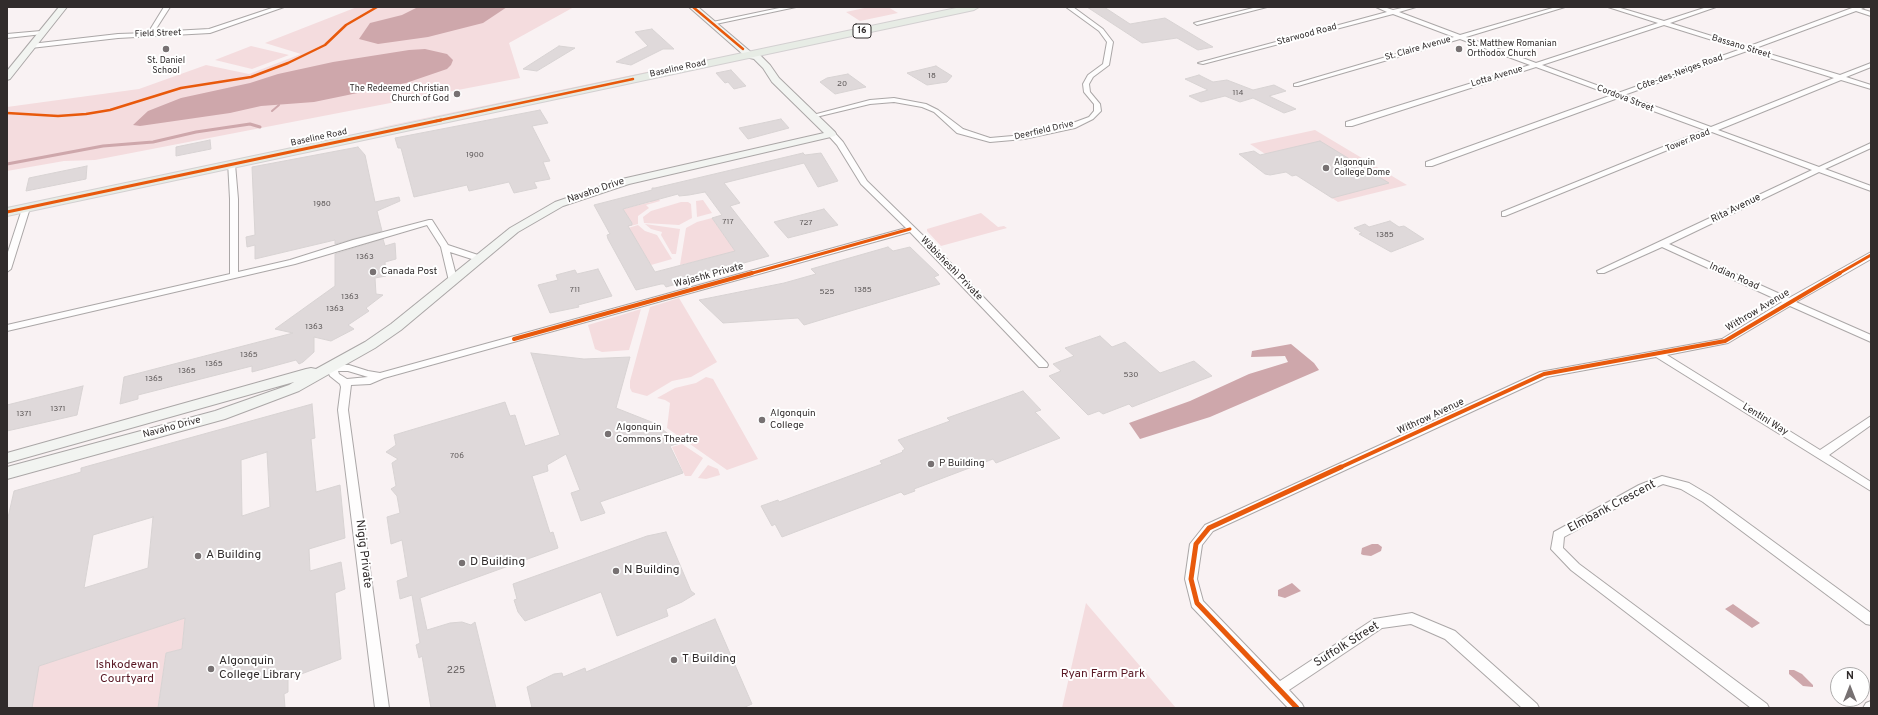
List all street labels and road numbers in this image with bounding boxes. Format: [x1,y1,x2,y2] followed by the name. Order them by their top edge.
[1276,22,1338,48] street label: Starwood Road
[853,24,871,38] road number: 16
[135,28,181,40] street label: Field Street
[1710,33,1772,61] street label: Bassano Street
[1384,34,1452,64] street label: St. Claire Avenue
[1636,52,1724,94] street label: Côte-des-Neiges Road
[649,58,707,80] street label: Baseline Road
[1470,64,1524,90] street label: Lotta Avenue
[1595,83,1655,115] street label: Cordova Street
[1013,119,1075,143] street label: Deerfield Drive
[290,127,348,149] street label: Baseline Road
[1664,127,1712,155] street label: Tower Road
[566,176,626,206] street label: Navaho Drive
[1709,192,1763,226] street label: Rita Avenue
[917,234,985,304] street label: Wàbisheshì Private
[673,261,745,291] street label: Wajashk Private
[1707,261,1761,293] street label: Indian Road
[1724,287,1792,335] street label: Withrow Avenue
[1396,396,1466,438] street label: Withrow Avenue
[1740,401,1790,439] street label: Lentini Way
[142,414,202,442] street label: Navaho Drive
[1566,478,1658,536] street label: Elmbank Crescent
[352,519,374,589] street label: Nigig Private
[1312,619,1382,671] street label: Suffolk Street

